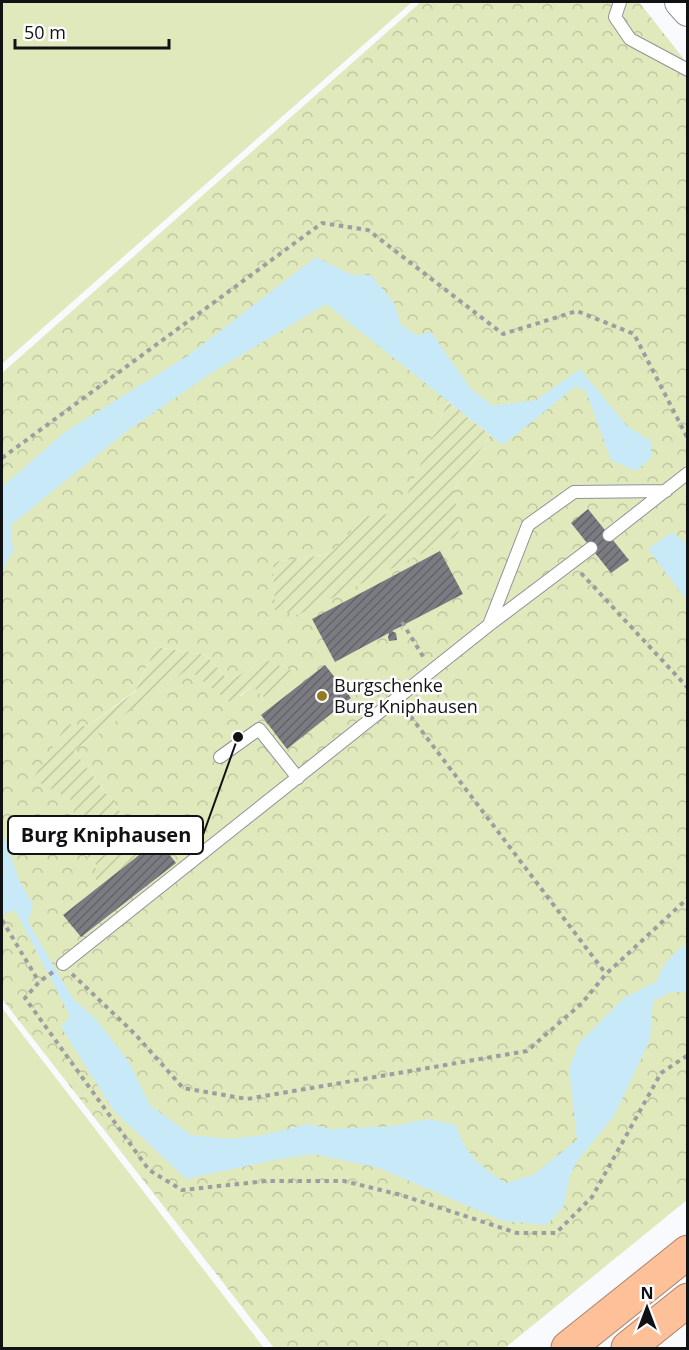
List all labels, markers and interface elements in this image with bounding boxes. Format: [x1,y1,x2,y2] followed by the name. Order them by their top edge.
[15,12,170,50] scale bar
[24,20,66,44] text: 50 m
[334,673,478,718] place label: Burgschenke Burg Kniphausen
[315,689,329,703] marker: Burgschenke Burg Kniphausen
[8,816,203,854] callout: Burg Kniphausen
[21,821,191,848] text: Burg Kniphausen
[617,1278,677,1338] north arrow
[640,1282,654,1304] text: N

